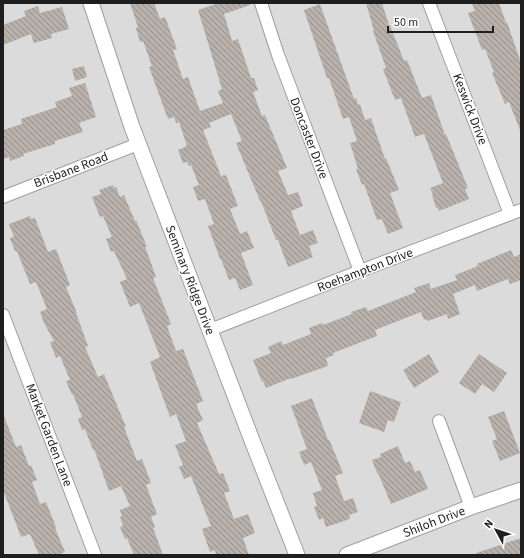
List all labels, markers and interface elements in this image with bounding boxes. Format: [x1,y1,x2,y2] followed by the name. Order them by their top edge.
[388,8,493,34] scale bar
[394,14,418,31] text: 50 m
[448,71,492,147] street label: Keswick Drive
[285,95,333,181] street label: Doncaster Drive
[31,148,111,192] street label: Brisbane Road
[161,223,219,337] street label: Seminary Ridge Drive
[314,243,416,297] street label: Roehampton Drive
[21,381,77,489] street label: Market Garden Lane
[400,502,468,542] street label: Shiloh Drive
[476,510,516,550] north arrow
[481,516,497,532] text: N

